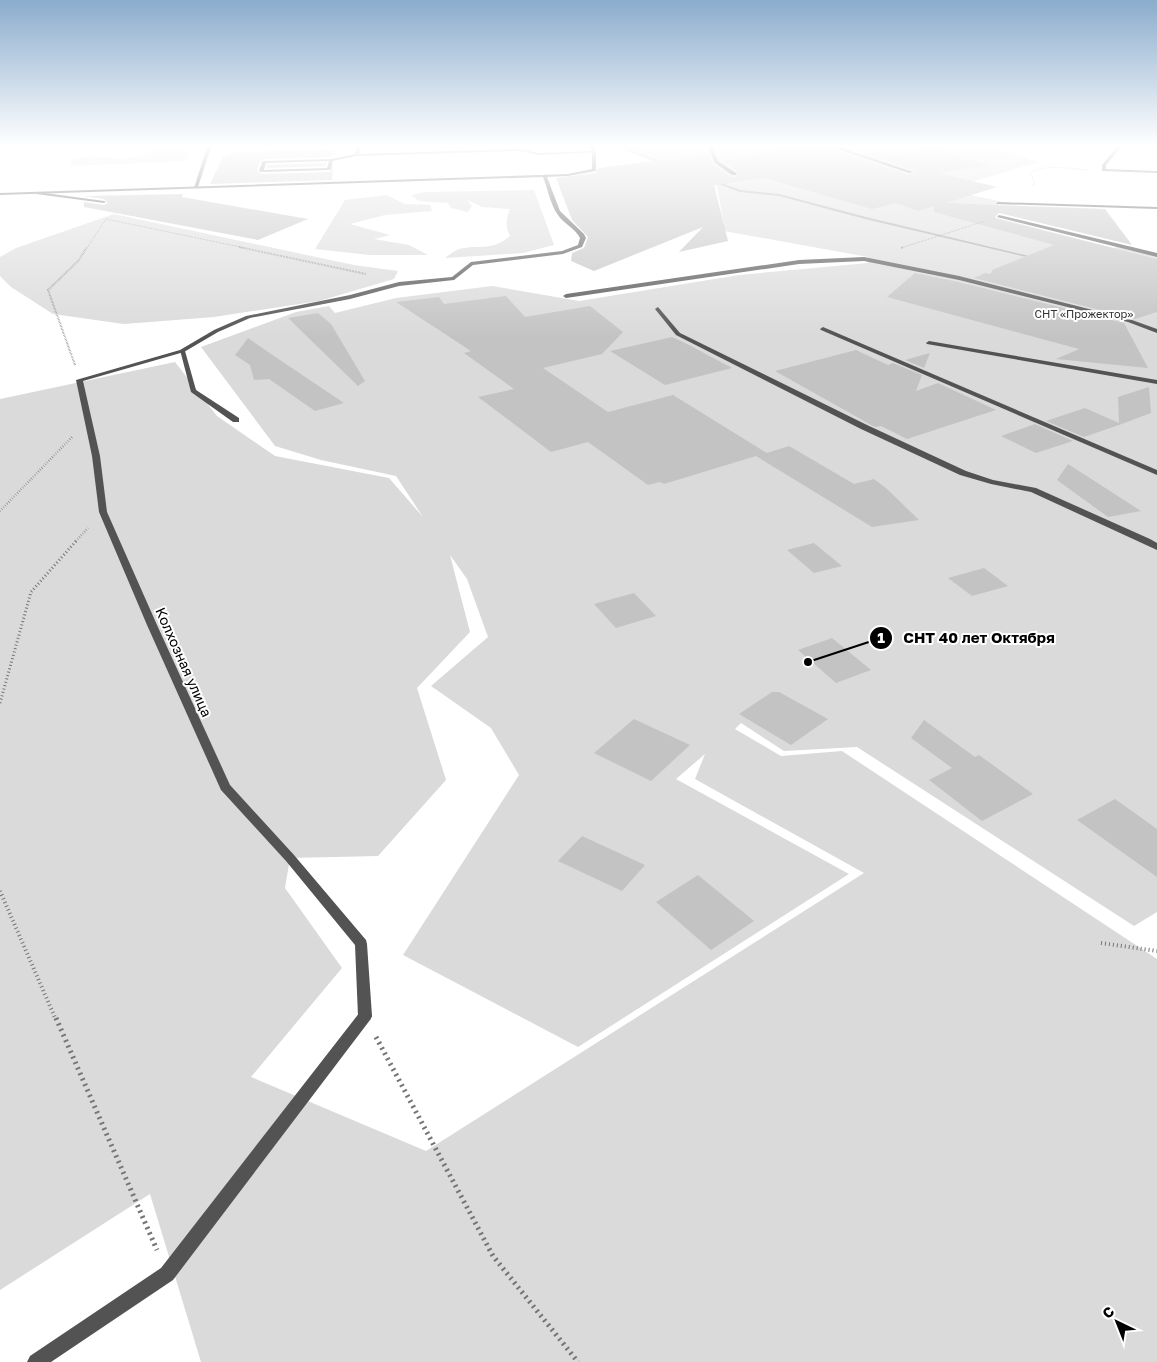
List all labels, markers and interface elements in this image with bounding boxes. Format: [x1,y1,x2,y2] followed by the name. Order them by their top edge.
[1035,307,1133,320] park label: СНТ «Прожектор»
[152,605,216,719] street label: Колхозная улица
[868,623,1065,653] callout: СНТ 40 лет Октября
[877,628,885,646] text: 1
[903,628,1055,646] text: СНТ 40 лет Октября
[1092,1297,1142,1347] north arrow
[1098,1302,1117,1322] text: С

